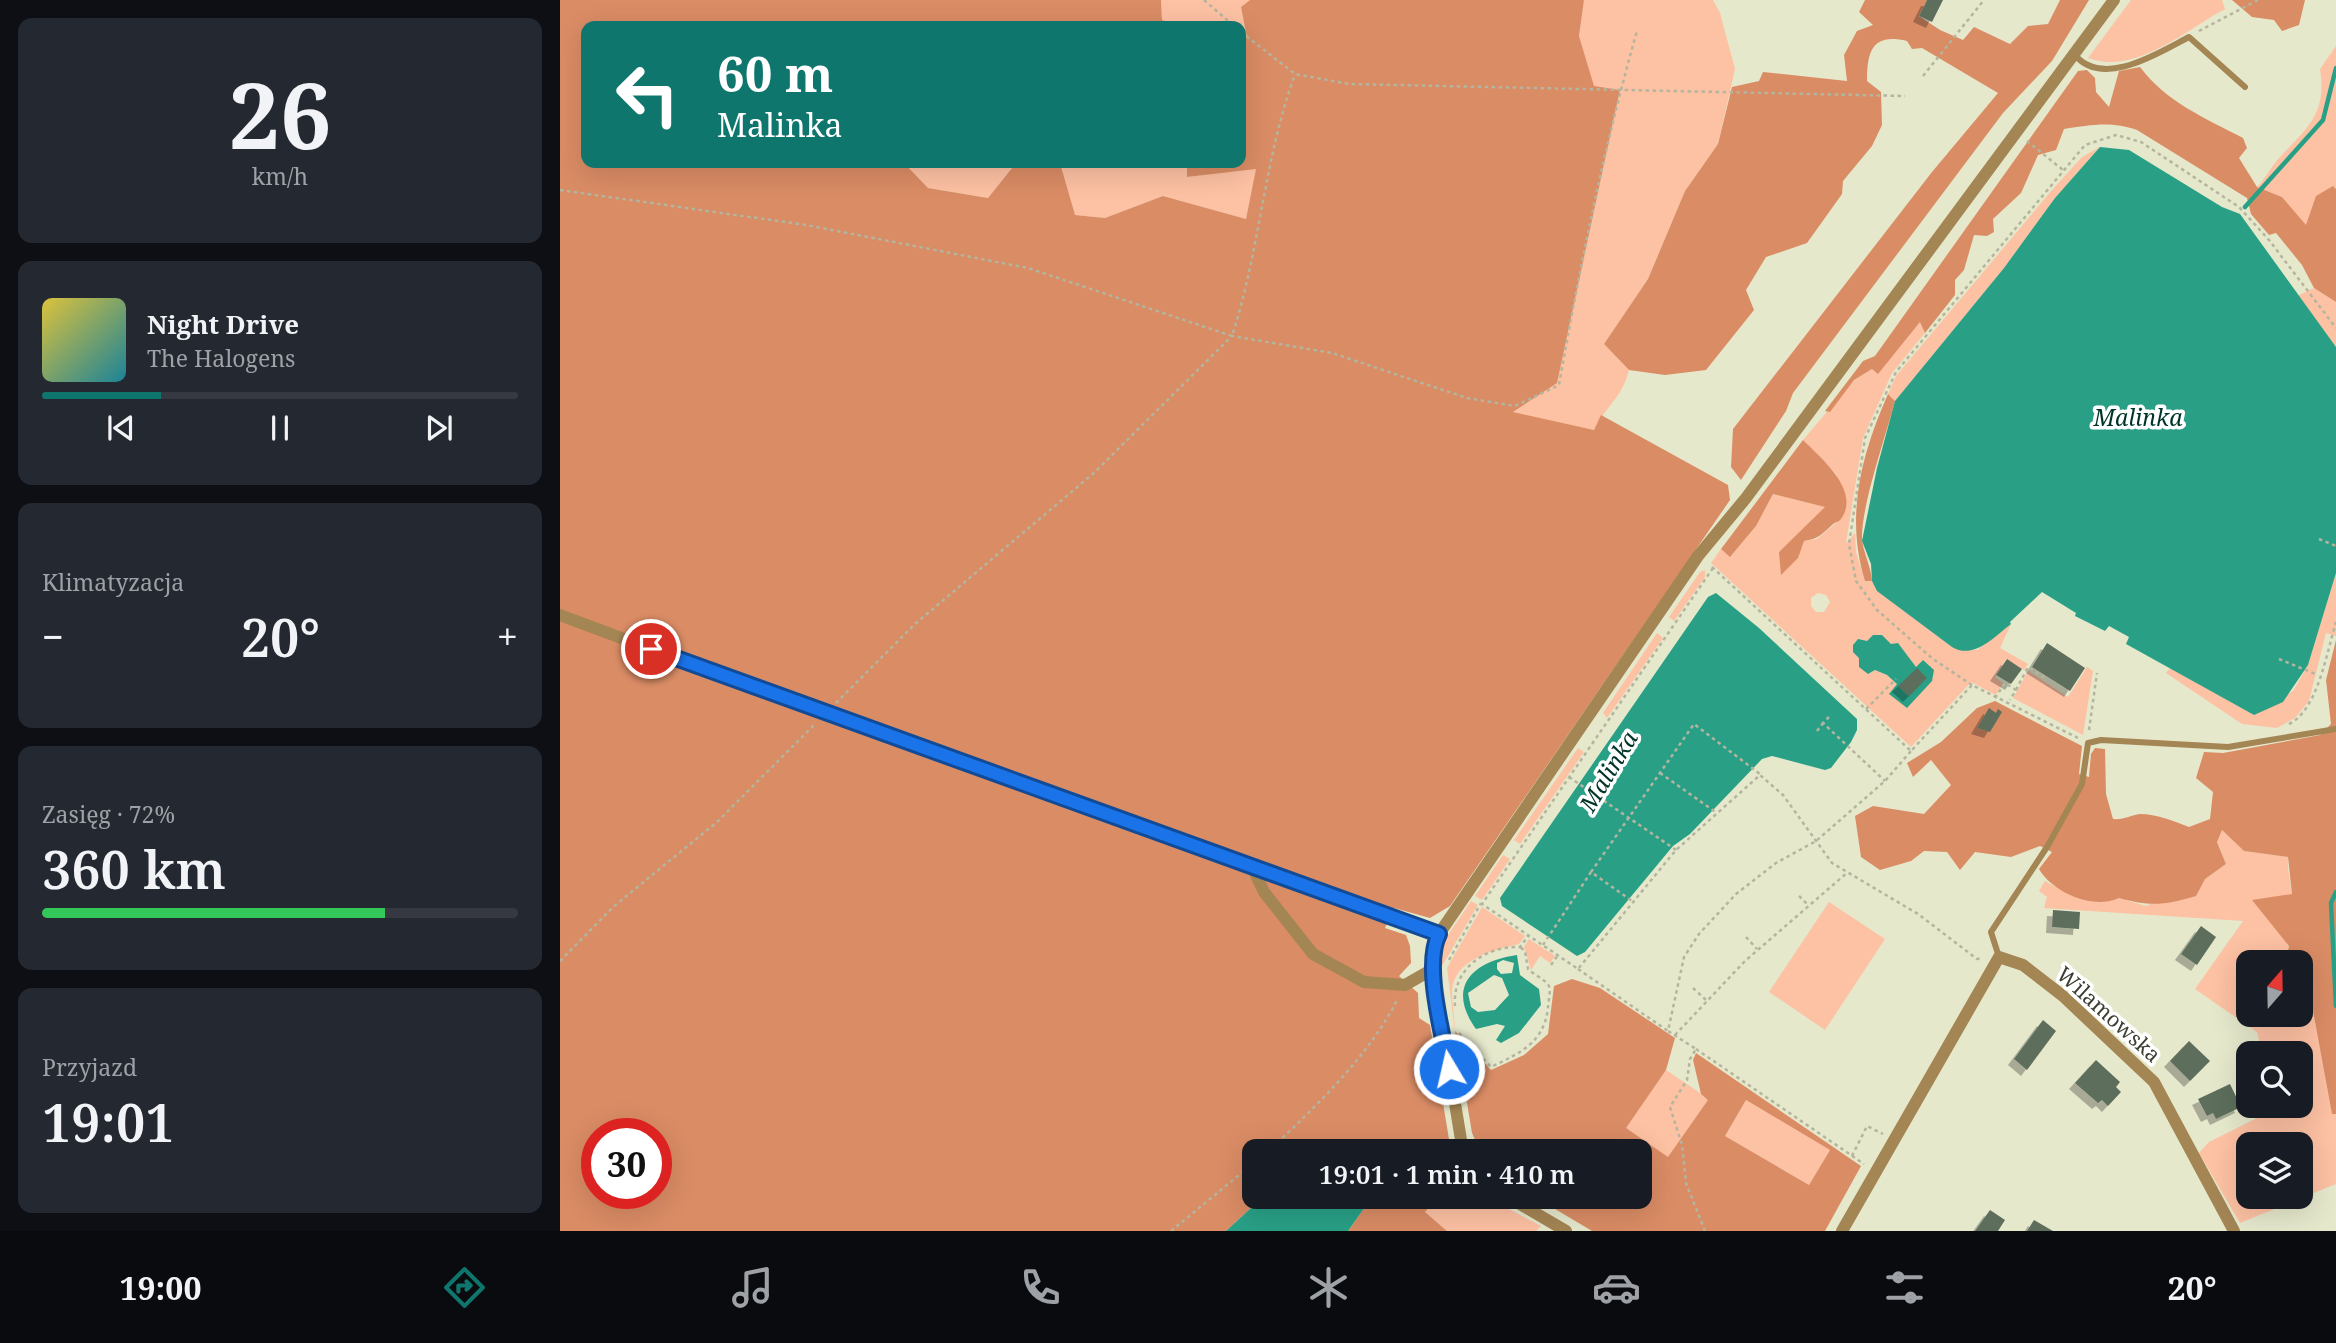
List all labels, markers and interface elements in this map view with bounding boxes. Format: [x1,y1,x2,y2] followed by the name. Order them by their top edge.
[717,40,833,106] text: 60 m
[602,49,693,140] icon: left
[229,52,331,176] text: 26
[717,103,843,146] text: Malinka
[252,160,308,192] text: km/h
[147,306,299,342] text: Night Drive
[147,342,295,374] text: The Halogens
[2092,401,2183,433] water label: Malinka
[102,409,140,447] icon: previous
[261,409,299,447] icon: pause
[420,409,458,447] icon: next
[42,566,184,598] text: Klimatyzacja
[241,601,320,672] text: 20°
[42,610,64,662] text: −
[497,610,518,662] text: +
[621,619,681,679] pin
[632,630,670,668] icon: arrive
[1571,724,1645,818] water label: Malinka
[42,798,175,830] text: Zasięg · 72%
[42,833,226,904] text: 360 km
[2236,950,2314,1027] north arrow
[2236,950,2313,1209] map controls
[2051,960,2167,1068] street label: Wilamowska
[1412,1032,1486,1106] position arrow
[2236,1041,2313,1118] button: search
[42,1051,137,1083] text: Przyjazd
[42,1086,175,1157] text: 19:01
[581,1118,672,1209] speed limit sign: 30
[2236,1132,2313,1209] button: layers
[1319,1156,1575,1192] text: 19:01 · 1 min · 410 m
[440,1263,489,1312] icon: directions
[728,1263,777,1312] icon: music
[1016,1263,1065,1312] icon: phone
[1304,1263,1353,1312] icon: climate
[1592,1263,1641,1312] icon: car
[1880,1263,1929,1312] icon: filters
[119,1266,201,1309] text: 19:00
[2168,1266,2216,1309] text: 20°

